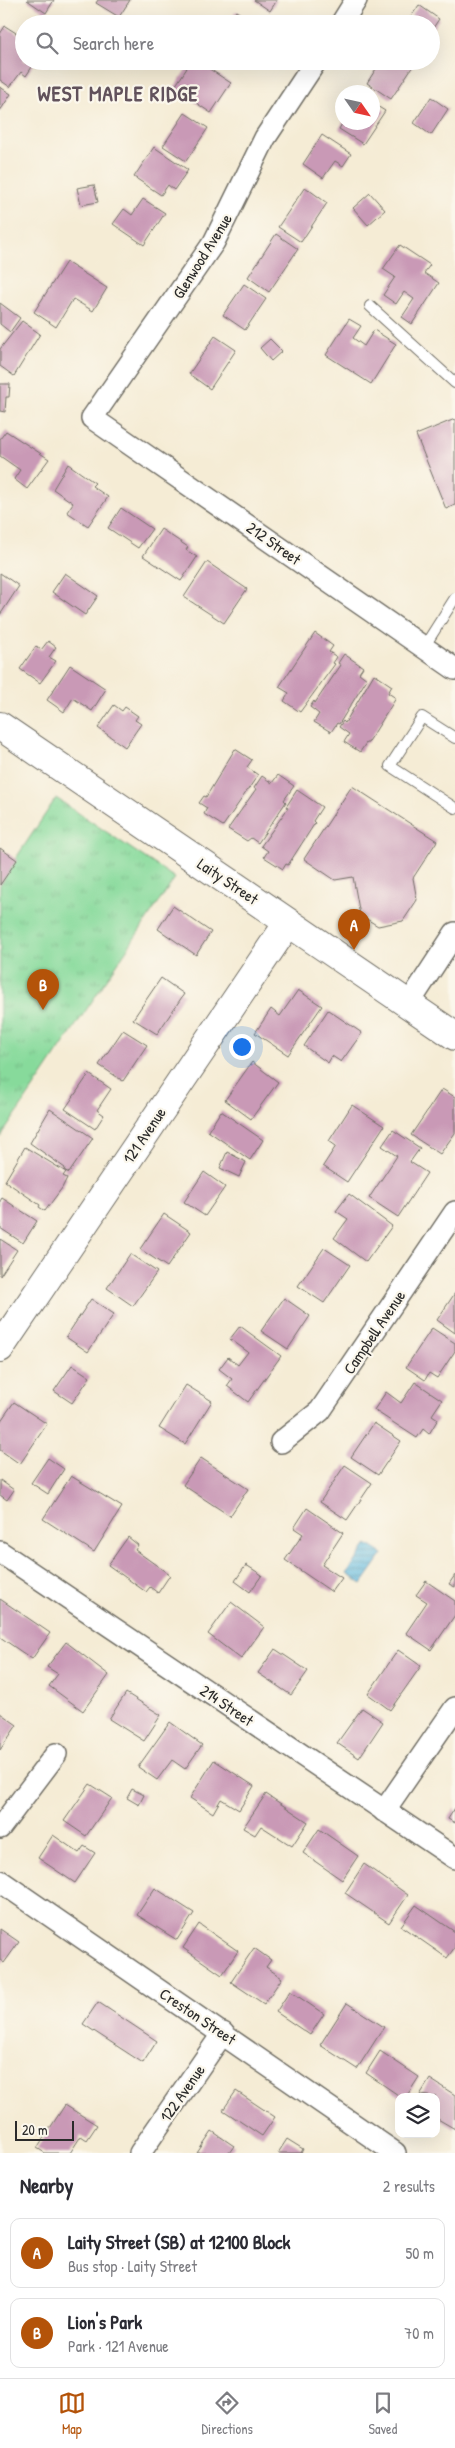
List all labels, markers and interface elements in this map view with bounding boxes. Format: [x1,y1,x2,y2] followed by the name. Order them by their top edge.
[15,15,440,70] search box
[33,29,61,57] icon: search
[73,30,154,56] text: Search here
[37,79,199,108] district label: WEST MAPLE RIDGE
[335,85,380,130] north arrow
[167,209,237,303] street label: Glenwood Avenue
[242,516,306,570] street label: 212 Street
[193,853,263,910] street label: Laity Street
[338,909,370,950] pin: A
[27,969,59,1010] pin: B
[229,1034,255,1060] your location
[117,1102,171,1167] street label: 121 Avenue
[338,1285,411,1378] street label: Campbell Avenue
[196,1679,259,1731] street label: 214 Street
[156,1982,241,2050] street label: Creston Street
[154,2060,210,2126] street label: 122 Avenue
[395,2093,440,2138] map controls
[395,2093,440,2138] button: layers
[15,2118,74,2141] scale bar
[22,2120,48,2139] text: 20 m
[20,2171,73,2200] text: Nearby
[383,2175,435,2197] text: 2 results
[68,2229,290,2255] text: Laity Street (SB) at 12100 Block
[33,2242,41,2264] text: A
[406,2242,434,2264] text: 50 m
[68,2255,197,2277] text: Bus stop · Laity Street
[68,2309,142,2335] text: Lion's Park
[33,2322,41,2344] text: B
[404,2322,434,2344] text: 70 m
[68,2335,169,2357] text: Park · 121 Avenue
[58,2389,86,2438] tab: Map
[201,2389,253,2438] tab: Directions
[369,2389,397,2438] tab: Saved

